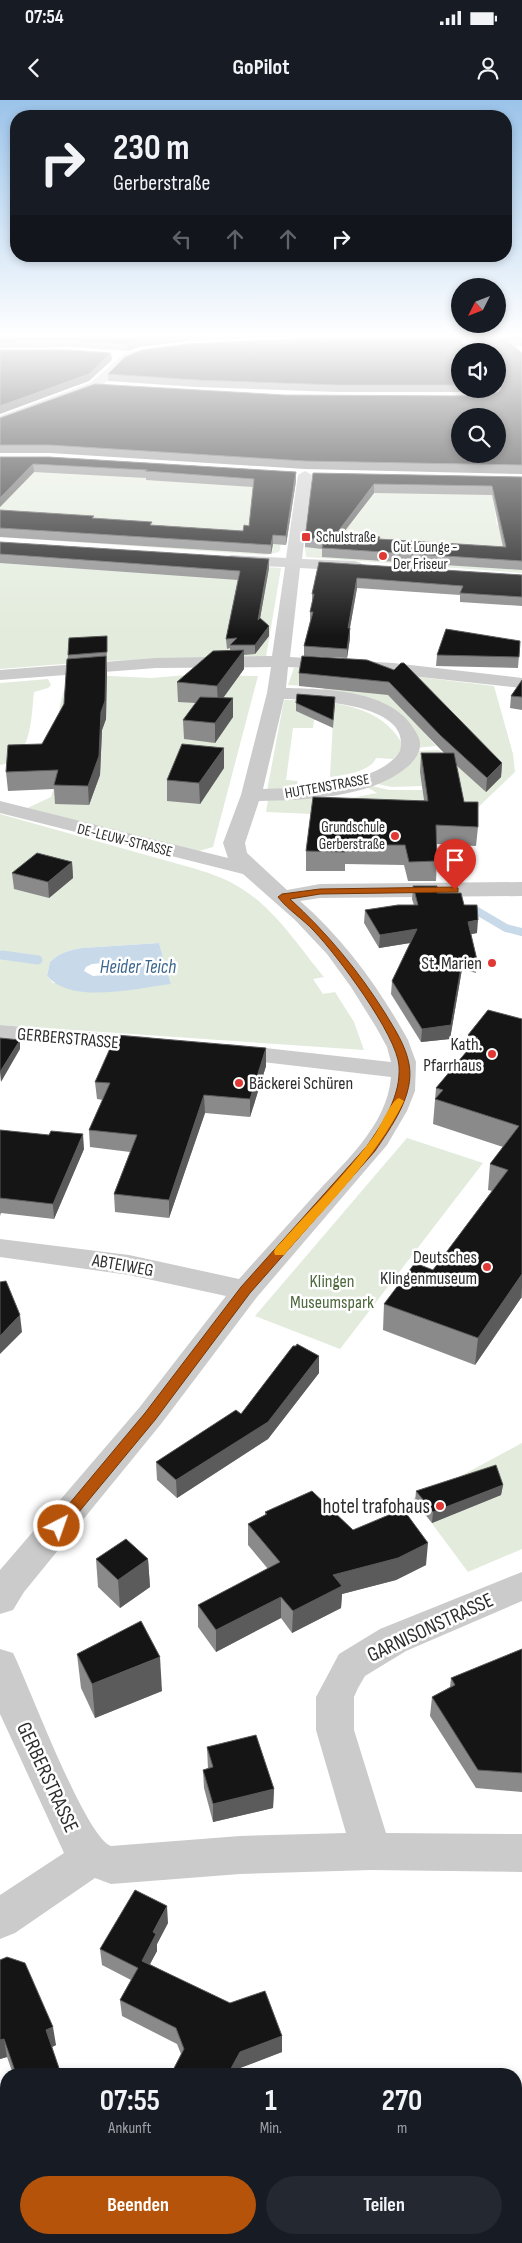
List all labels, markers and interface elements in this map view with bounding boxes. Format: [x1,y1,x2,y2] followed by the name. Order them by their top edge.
[25,6,64,29] text: 07:54
[20,54,48,82] icon: back
[233,54,289,81] text: GoPilot
[474,54,502,82] icon: person
[113,127,189,170] text: 230 m
[30,130,95,195] icon: right
[113,170,210,197] text: Gerberstraße
[168,225,196,253] icon: left
[221,225,249,253] icon: ahead
[274,225,302,253] icon: ahead
[327,225,355,253] icon: right
[451,278,506,332] north arrow
[451,278,506,463] map controls
[451,343,506,398] button: sound
[451,408,506,463] button: search
[316,528,376,547] place label: Schulstraße
[300,531,312,543] marker: Schulstraße
[393,538,458,574] place label: Cut Lounge - Der Friseur
[377,550,389,562] marker: Cut Lounge - Der Friseur
[283,770,371,803] street label: HUTTENSTRASSE
[319,818,385,854] place label: Grundschule Gerberstraße
[75,819,174,861] street label: DE-LEUW-STRASSE
[389,830,401,842] marker: Grundschule Gerberstraße
[434,839,476,890] pin
[441,846,469,874] icon: arrive
[421,953,482,974] place label: St. Marien
[100,956,176,979] water label: Heider Teich
[486,957,498,969] marker: St. Marien
[16,1024,120,1053] street label: GERBERSTRASSE
[423,1034,482,1076] place label: Kath. Pfarrhaus
[486,1048,498,1060] marker: Kath. Pfarrhaus
[249,1073,353,1094] place label: Bäckerei Schüren
[233,1077,245,1089] marker: Bäckerei Schüren
[380,1247,477,1289] place label: Deutsches Klingenmuseum
[90,1250,155,1281] street label: ABTEIWEG
[481,1261,493,1273] marker: Deutsches Klingenmuseum
[290,1271,374,1313] park label: Klingen Museumspark
[323,1494,430,1519] place label: hotel trafohaus
[32,1499,84,1551] position arrow
[434,1500,446,1512] marker: hotel trafohaus
[363,1587,497,1668] street label: GARNISONSTRASSE
[11,1718,84,1836] street label: GERBERSTRASSE
[100,2083,160,2119] text: 07:55
[265,2083,277,2119] text: 1
[382,2083,422,2119] text: 270
[108,2119,151,2138] text: Ankunft
[260,2119,282,2138] text: Min.
[397,2119,407,2138] text: m
[20,2176,256,2234] button: Beenden
[266,2176,502,2234] button: Teilen

